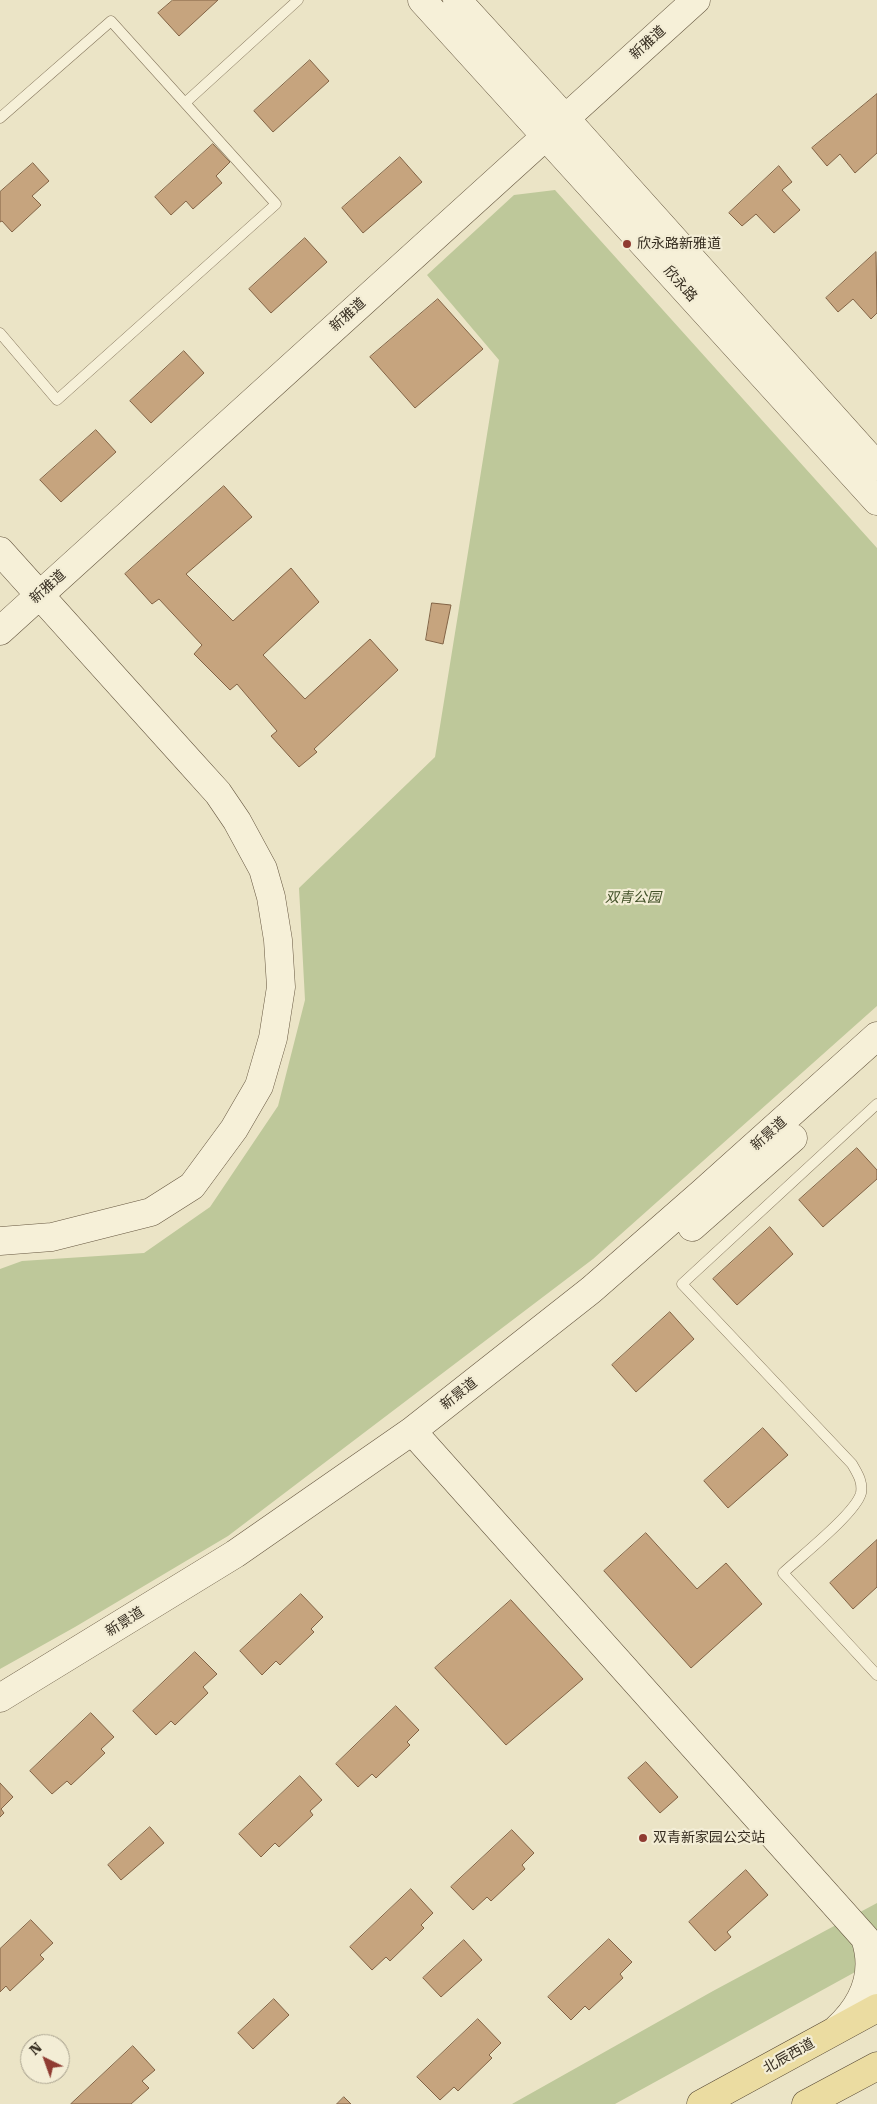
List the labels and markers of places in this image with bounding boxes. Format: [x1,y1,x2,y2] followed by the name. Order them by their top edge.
[637,236,721,252] place label: 欣永路新雅道
[621,238,633,250] marker: 欣永路新雅道
[653,1830,765,1846] place label: 双青新家园公交站
[637,1832,649,1844] marker: 双青新家园公交站

